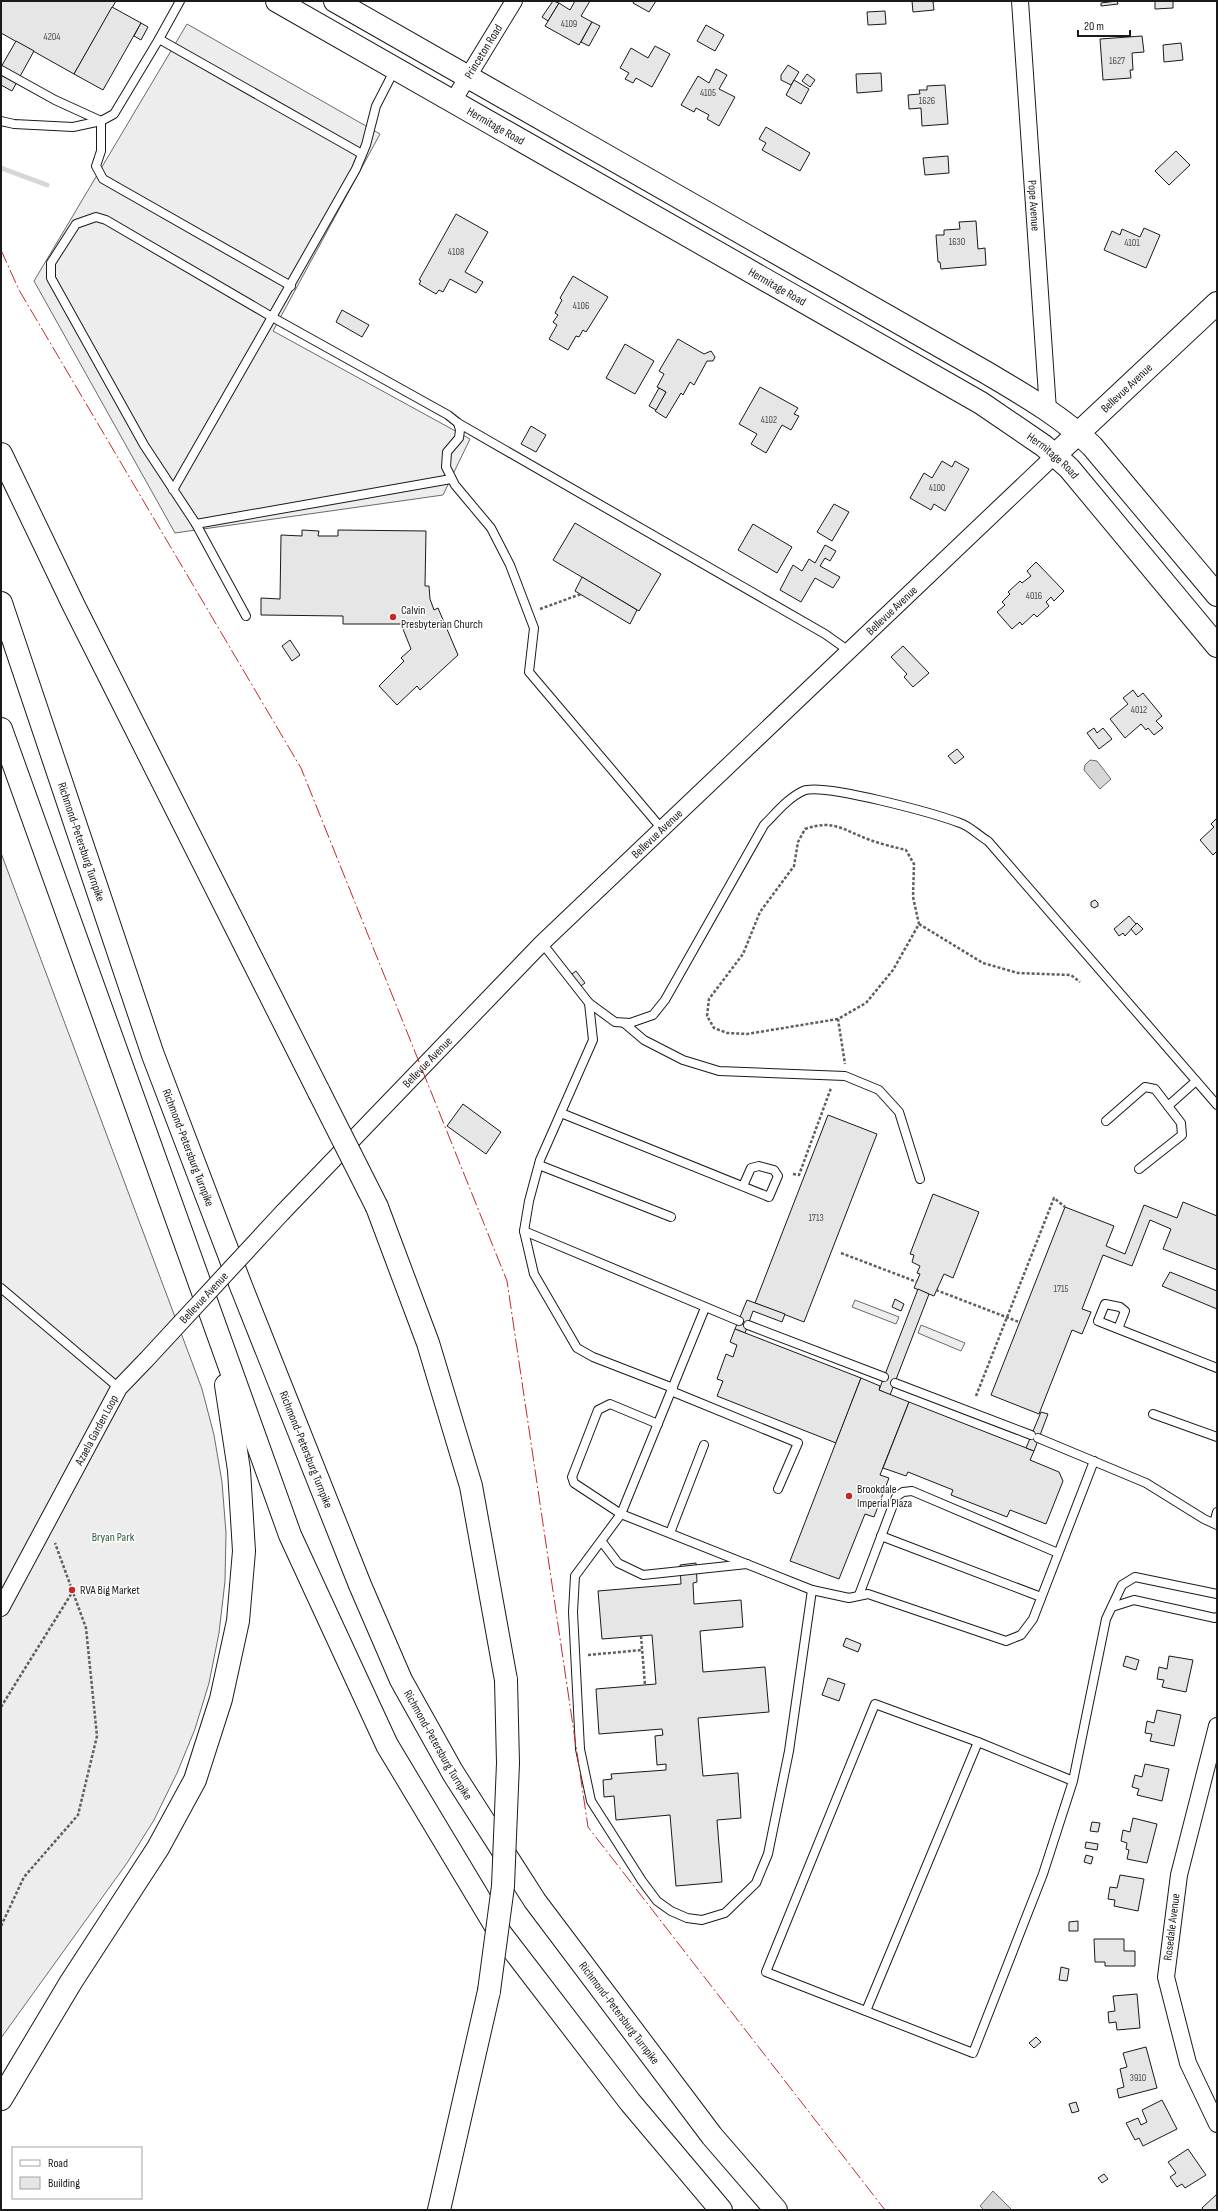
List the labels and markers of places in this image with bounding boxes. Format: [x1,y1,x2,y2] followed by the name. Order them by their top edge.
[401,603,483,632] place label: Calvin Presbyterian Church
[388,612,398,622] marker: Calvin Presbyterian Church
[857,1482,913,1511] place label: Brookdale Imperial Plaza
[844,1491,854,1501] marker: Brookdale Imperial Plaza
[80,1583,140,1598] place label: RVA Big Market
[67,1585,77,1595] marker: RVA Big Market

